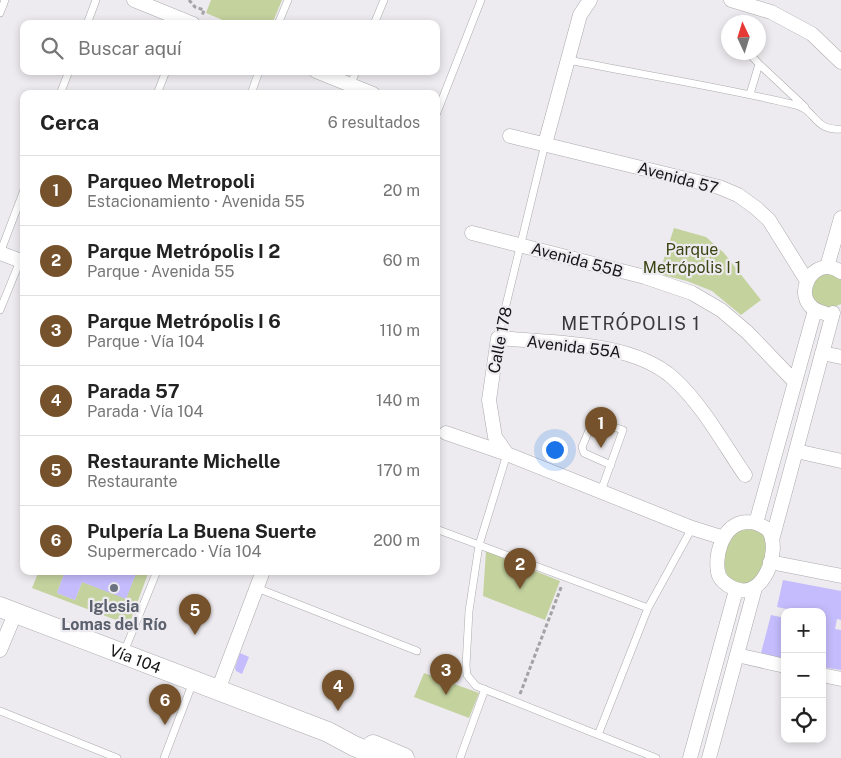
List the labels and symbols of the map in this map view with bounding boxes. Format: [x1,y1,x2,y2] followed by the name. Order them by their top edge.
[721,15,766,60] north arrow
[636,158,720,198] street label: Avenida 57
[529,239,625,281] street label: Avenida 55B
[643,240,741,277] park label: Parque Metrópolis I 1
[484,305,516,375] street label: Calle 178
[561,312,701,334] district label: METRÓPOLIS 1
[526,332,622,362] street label: Avenida 55A
[585,407,617,448] pin: 1
[542,437,568,463] your location
[504,548,536,589] pin: 2
[108,582,120,594] marker: Iglesia Lomas del Río
[179,594,211,635] pin: 5
[61,597,167,634] place label: Iglesia Lomas del Río
[107,640,164,677] street label: Vía 104
[430,654,462,695] pin: 3
[322,670,354,711] pin: 4
[149,684,181,725] pin: 6

